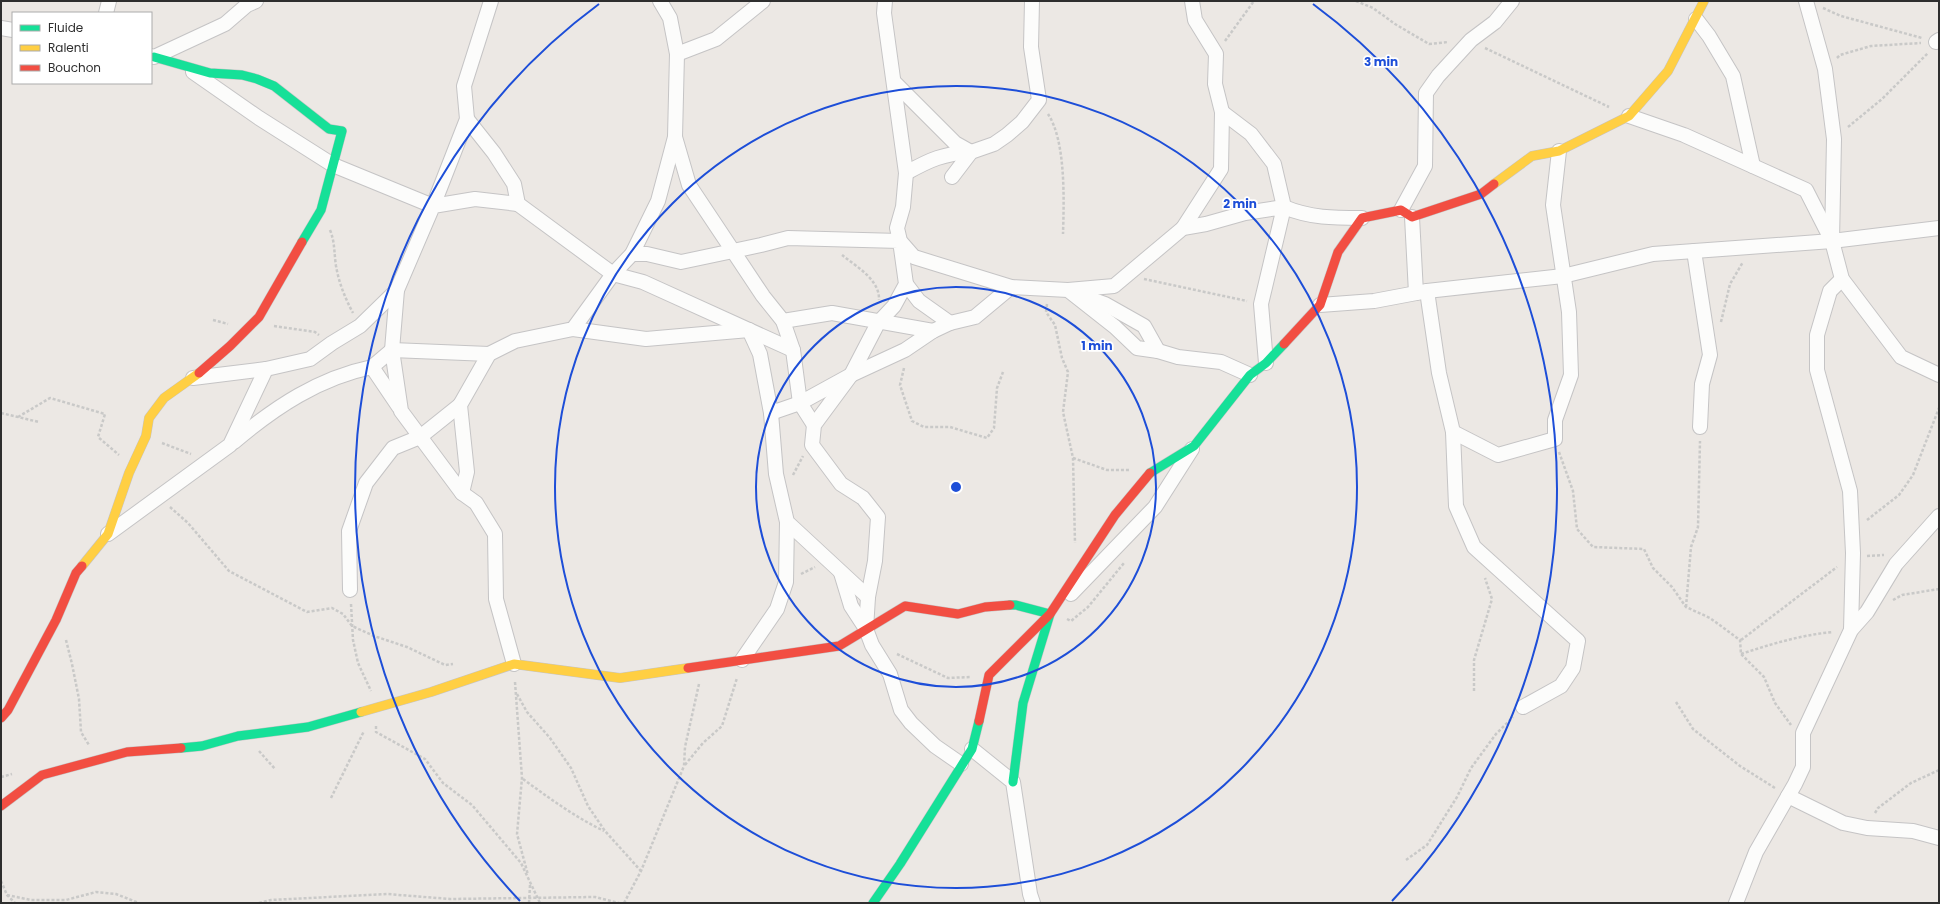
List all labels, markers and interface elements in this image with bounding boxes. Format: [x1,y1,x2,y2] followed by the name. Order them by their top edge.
[12,12,152,84] legend
[48,19,83,36] text: Fluide
[48,39,89,56] text: Ralenti
[1364,53,1398,70] text: 3 min
[48,59,101,76] text: Bouchon
[1223,195,1257,212] text: 2 min
[1081,337,1113,354] text: 1 min
[949,480,963,494] centre of rings

